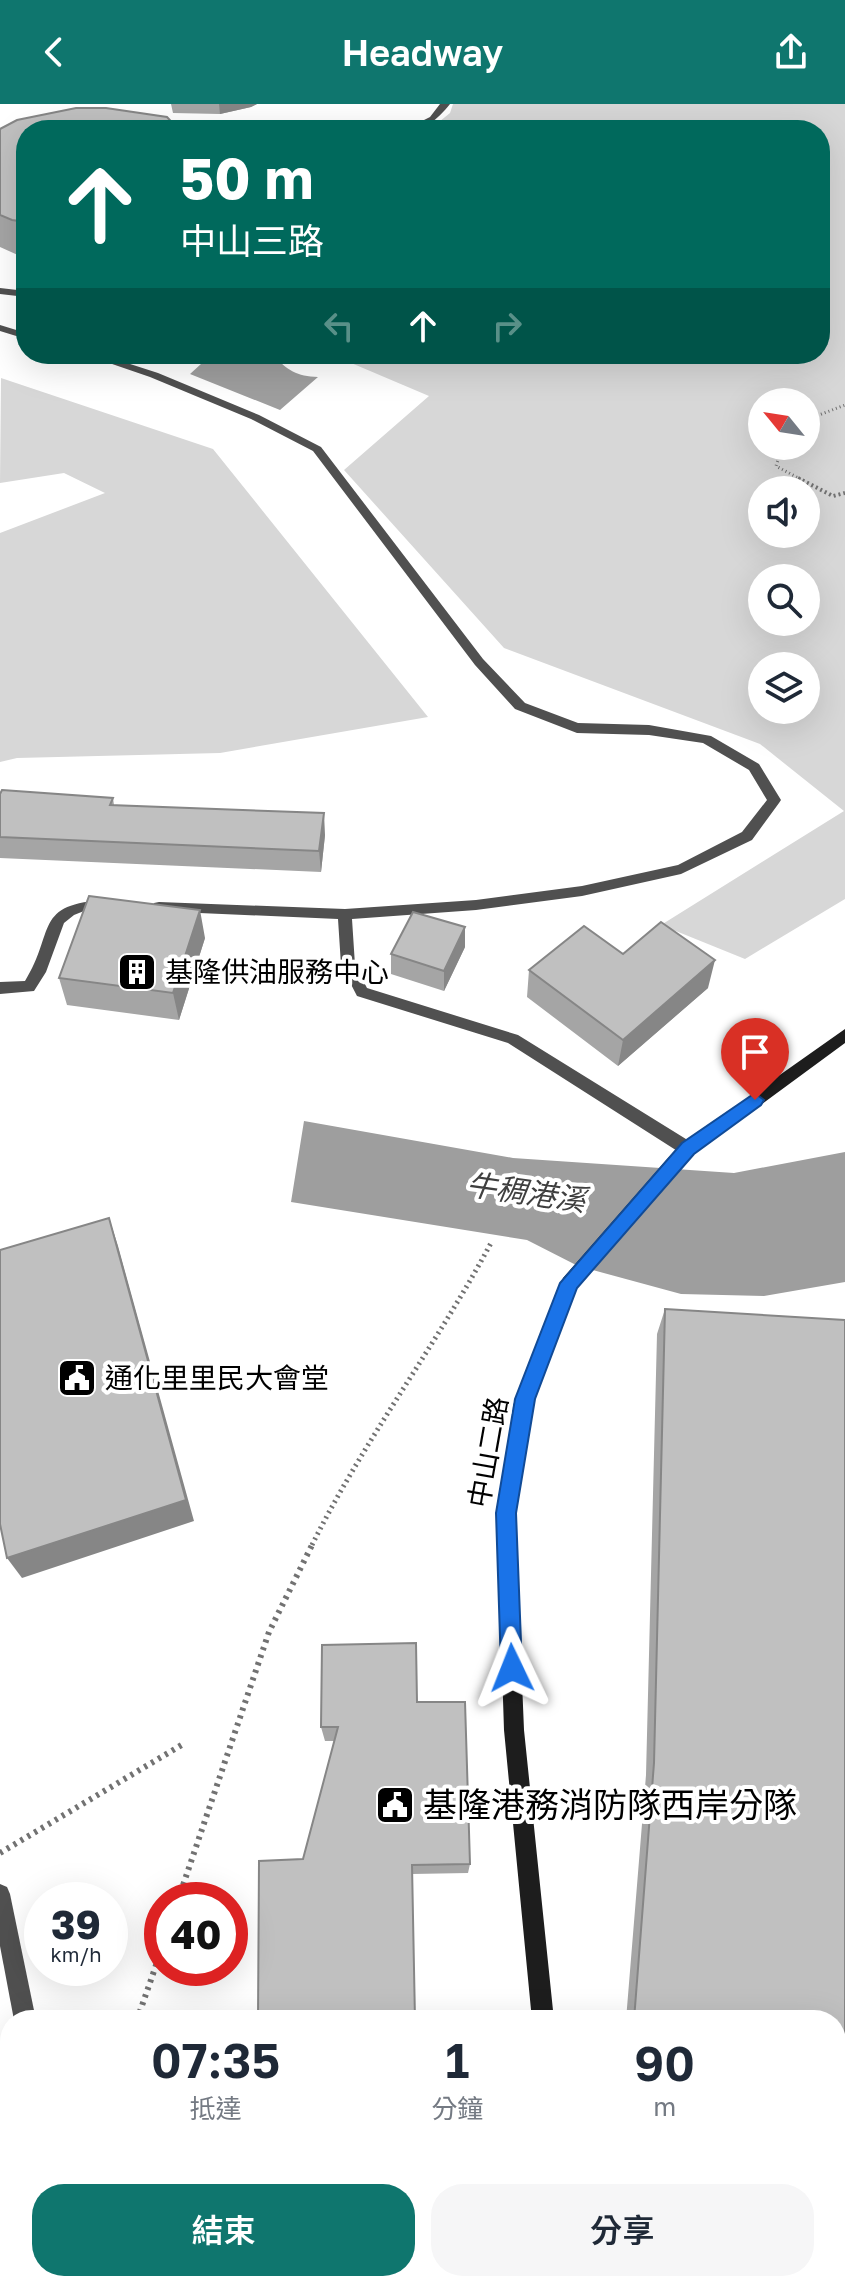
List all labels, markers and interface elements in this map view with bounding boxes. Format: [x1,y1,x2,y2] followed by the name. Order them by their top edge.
[32,30,76,74] icon: back
[769,30,813,74] icon: share
[342,31,503,74] text: Headway
[180,144,314,211] text: 50 m
[48,152,152,256] icon: ahead
[180,219,324,262] text: 中山三路
[317,304,361,348] icon: left
[401,304,445,348] icon: ahead
[485,304,529,348] icon: right
[748,388,820,460] north arrow
[748,388,820,724] map controls
[748,476,820,548] button: sound
[748,564,820,636] button: search
[748,652,820,724] button: layers
[116,951,158,993] building icon: 基隆供油服務中心
[165,955,389,988] place label: 基隆供油服務中心
[721,1018,789,1100] pin
[733,1030,777,1074] icon: arrive
[464,1166,592,1219] water label: 牛稠港溪
[56,1357,98,1399] public building icon: 通化里里民大會堂
[105,1361,329,1394] place label: 通化里里民大會堂
[462,1394,513,1510] street label: 中山二路
[470,1626,554,1710] position arrow
[374,1784,416,1826] public building icon: 基隆港務消防隊西岸分隊
[423,1784,797,1824] place label: 基隆港務消防隊西岸分隊
[144,1882,248,1986] speed limit sign: 40
[51,1900,101,1948] text: 39
[51,1942,101,1966] text: km/h
[151,2031,280,2089] text: 07:35
[445,2031,469,2089] text: 1
[634,2034,695,2092] text: 90
[653,2091,676,2122] text: m
[190,2093,242,2124] text: 抵達
[431,2093,483,2124] text: 分鐘
[32,2184,415,2276] button: 結束
[431,2184,814,2276] button: 分享

